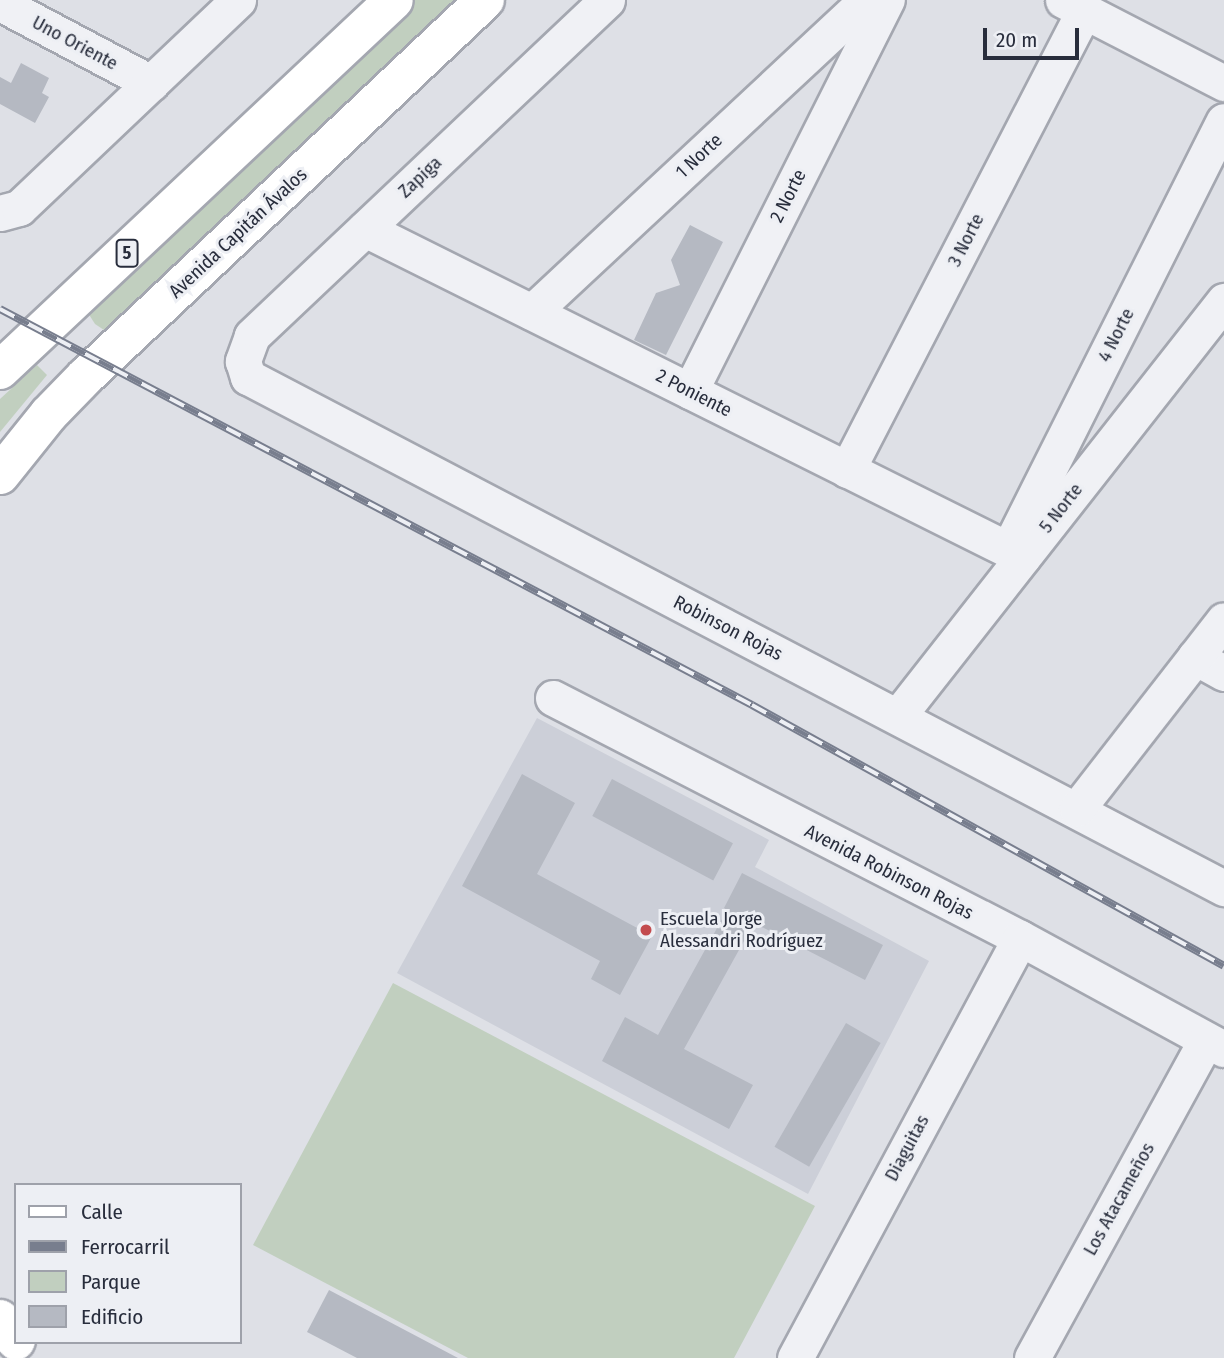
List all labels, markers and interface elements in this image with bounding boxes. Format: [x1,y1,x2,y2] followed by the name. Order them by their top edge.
[28,11,122,75] street label: Uno Oriente
[986,14,1082,58] scale bar
[996,27,1037,53] text: 20 m
[671,129,727,183] street label: 1 Norte
[394,151,446,203] street label: Zapiga
[164,163,312,303] street label: Avenida Capitán Ávalos
[765,166,811,226] street label: 2 Norte
[943,210,989,270] street label: 3 Norte
[115,239,139,268] road number: 5
[1093,304,1139,366] street label: 4 Norte
[652,364,736,422] street label: 2 Poniente
[1035,479,1087,537] street label: 5 Norte
[669,591,787,665] street label: Robinson Rojas
[801,820,977,924] street label: Avenida Robinson Rojas
[660,908,823,952] place label: Escuela Jorge Alessandri Rodríguez
[638,922,654,938] marker: Escuela Jorge Alessandri Rodríguez
[880,1111,934,1185] street label: Diaguitas
[1079,1139,1159,1259] street label: Los Atacameños
[14,1183,242,1344] legend
[81,1199,123,1225] text: Calle
[81,1234,170,1260] text: Ferrocarril
[81,1269,141,1295] text: Parque
[81,1304,143,1330] text: Edificio

